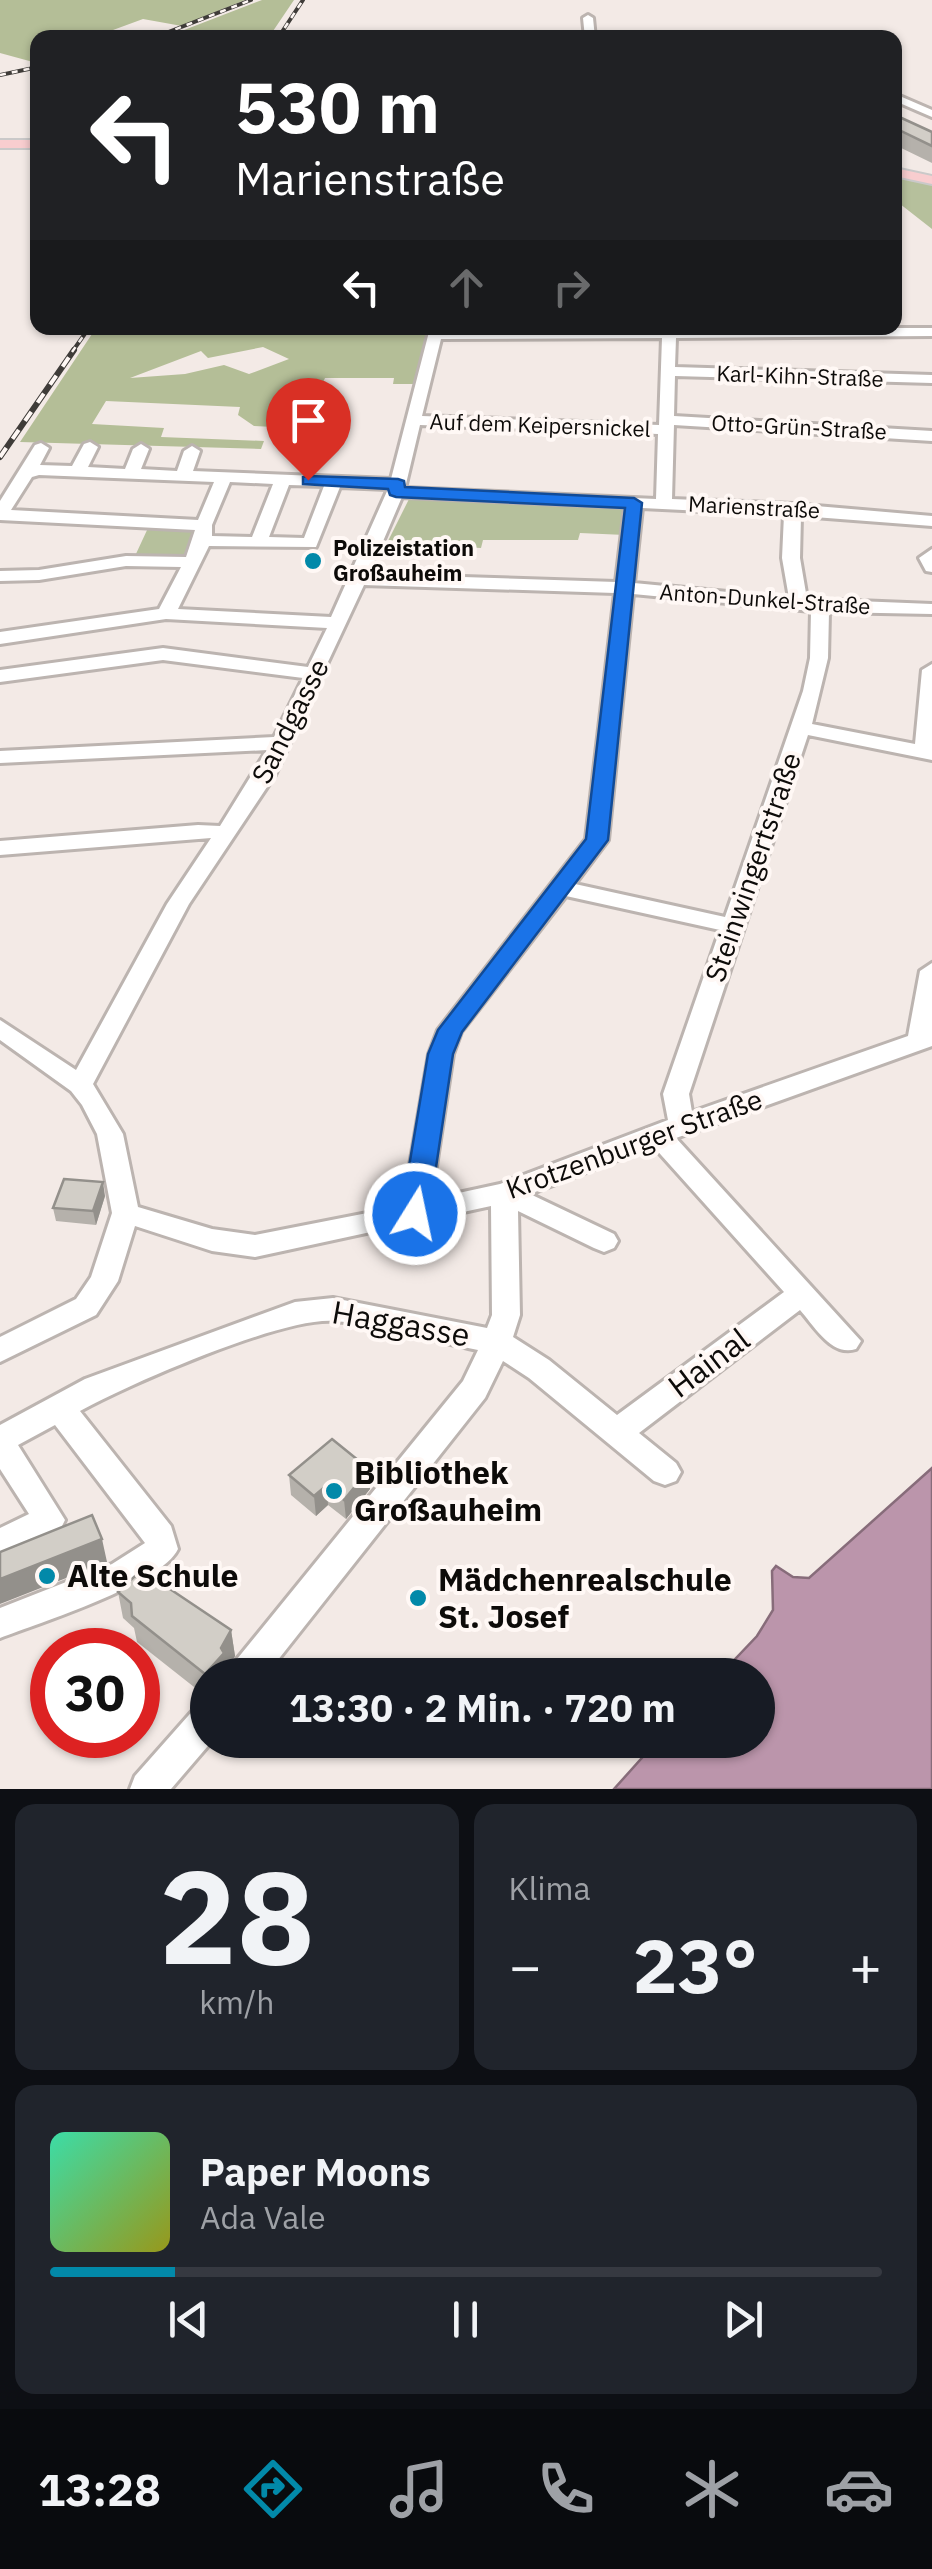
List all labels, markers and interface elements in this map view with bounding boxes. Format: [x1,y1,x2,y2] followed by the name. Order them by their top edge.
[235,61,440,152] text: 530 m
[70,70,200,200] icon: left
[235,149,505,207] text: Marienstraße
[334,260,389,315] icon: left
[439,260,494,315] icon: ahead
[544,260,599,315] icon: right
[716,358,884,393] street label: Karl-Kihn-Straße
[266,378,351,481] pin
[281,393,336,448] icon: arrive
[429,406,651,443] street label: Auf dem Keipersnickel
[711,407,887,446] street label: Otto-Grün-Straße
[687,489,821,524] street label: Marienstraße
[333,533,474,587] place label: Polizeistation Großauheim
[302,550,324,572] marker: Polizeistation Großauheim
[659,577,871,620] street label: Anton-Dunkel-Straße
[242,652,337,790] street label: Sandgasse
[696,747,809,987] street label: Steinwingertstraße
[501,1080,767,1207] street label: Krotzenburger Straße
[363,1162,467,1266] position arrow
[329,1290,473,1356] street label: Haggasse
[659,1318,758,1407] street label: Hainal
[354,1451,542,1530] place label: Bibliothek Großauheim
[323,1480,345,1502] marker: Bibliothek Großauheim
[67,1554,238,1596] place label: Alte Schule
[438,1558,732,1637] place label: Mädchenrealschule St. Josef
[36,1565,58,1587] marker: Alte Schule
[407,1587,429,1609] marker: Mädchenrealschule St. Josef
[30,1628,160,1758] speed limit sign: 30
[289,1683,676,1732] text: 13:30 · 2 Min. · 720 m
[159,1831,315,2000] text: 28
[509,1867,591,1909] text: Klima
[633,1916,758,2014] text: 23°
[509,1930,542,2001] text: −
[849,1930,882,2001] text: +
[199,1981,274,2023] text: km/h
[200,2147,431,2196] text: Paper Moons
[200,2196,326,2238] text: Ada Vale
[161,2292,216,2347] icon: previous
[438,2292,493,2347] icon: pause
[716,2292,771,2347] icon: next
[238,2454,308,2524] icon: directions
[384,2454,454,2524] icon: music
[531,2454,601,2524] icon: phone
[677,2454,747,2524] icon: climate
[824,2454,894,2524] icon: car
[38,2460,161,2518] text: 13:28

